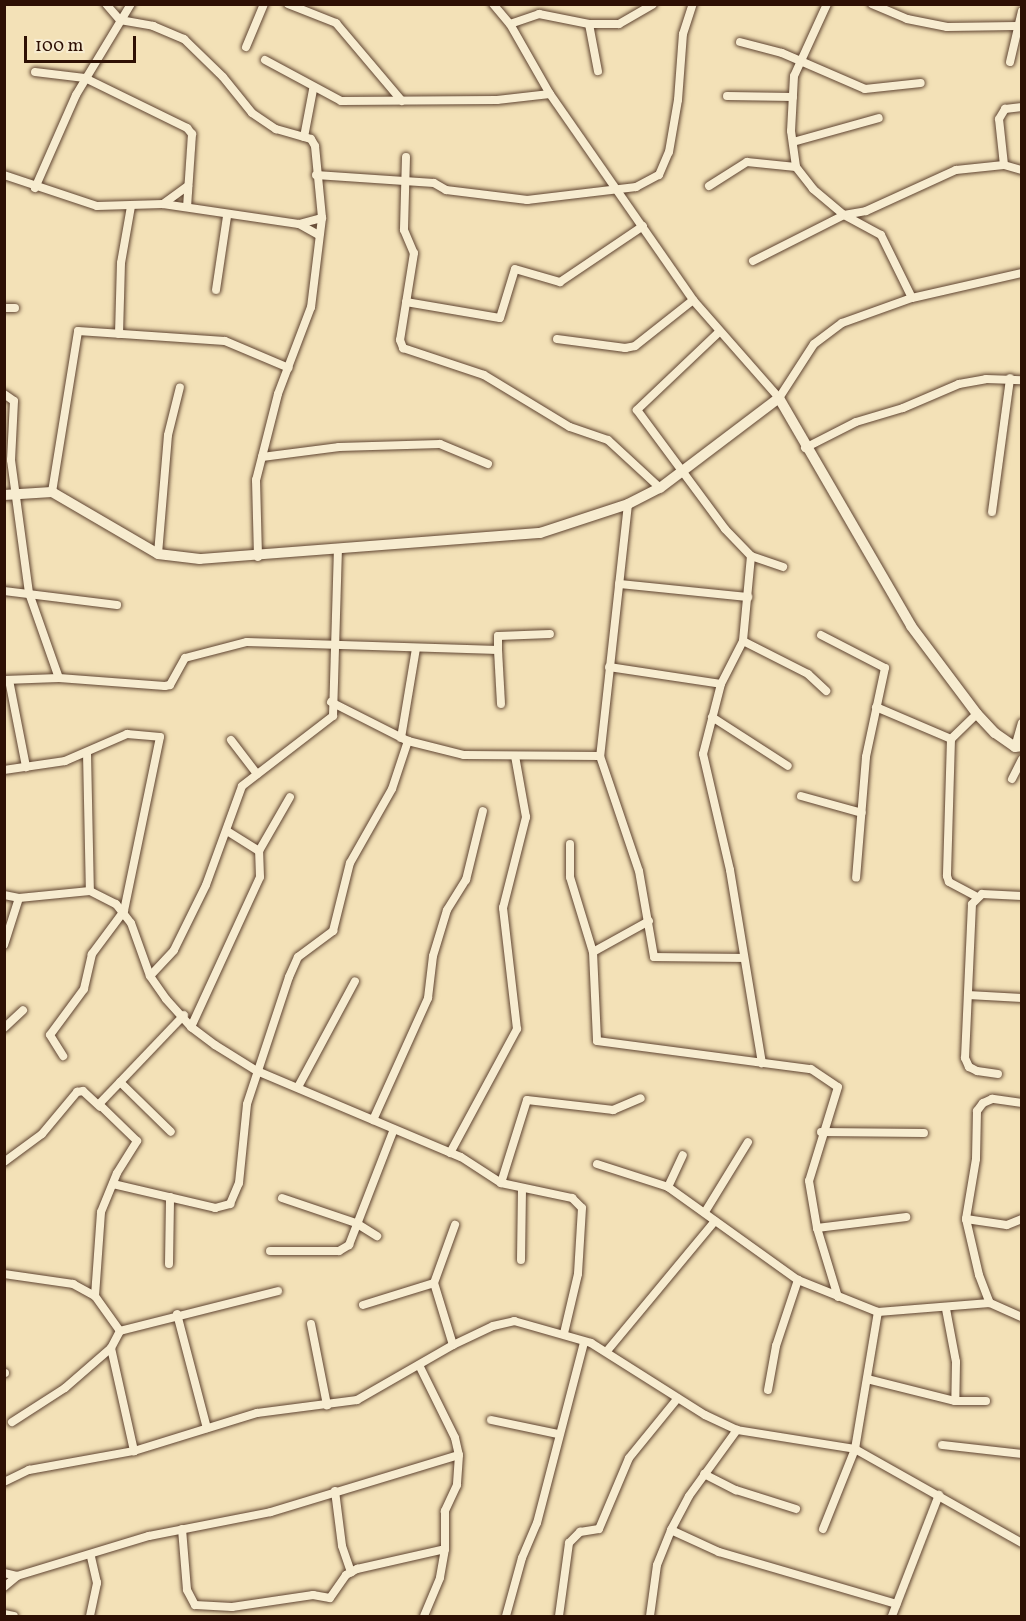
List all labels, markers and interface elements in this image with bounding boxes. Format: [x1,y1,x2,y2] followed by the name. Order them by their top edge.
[27,24,140,62] scale bar
[35,34,84,59] text: 100 m

